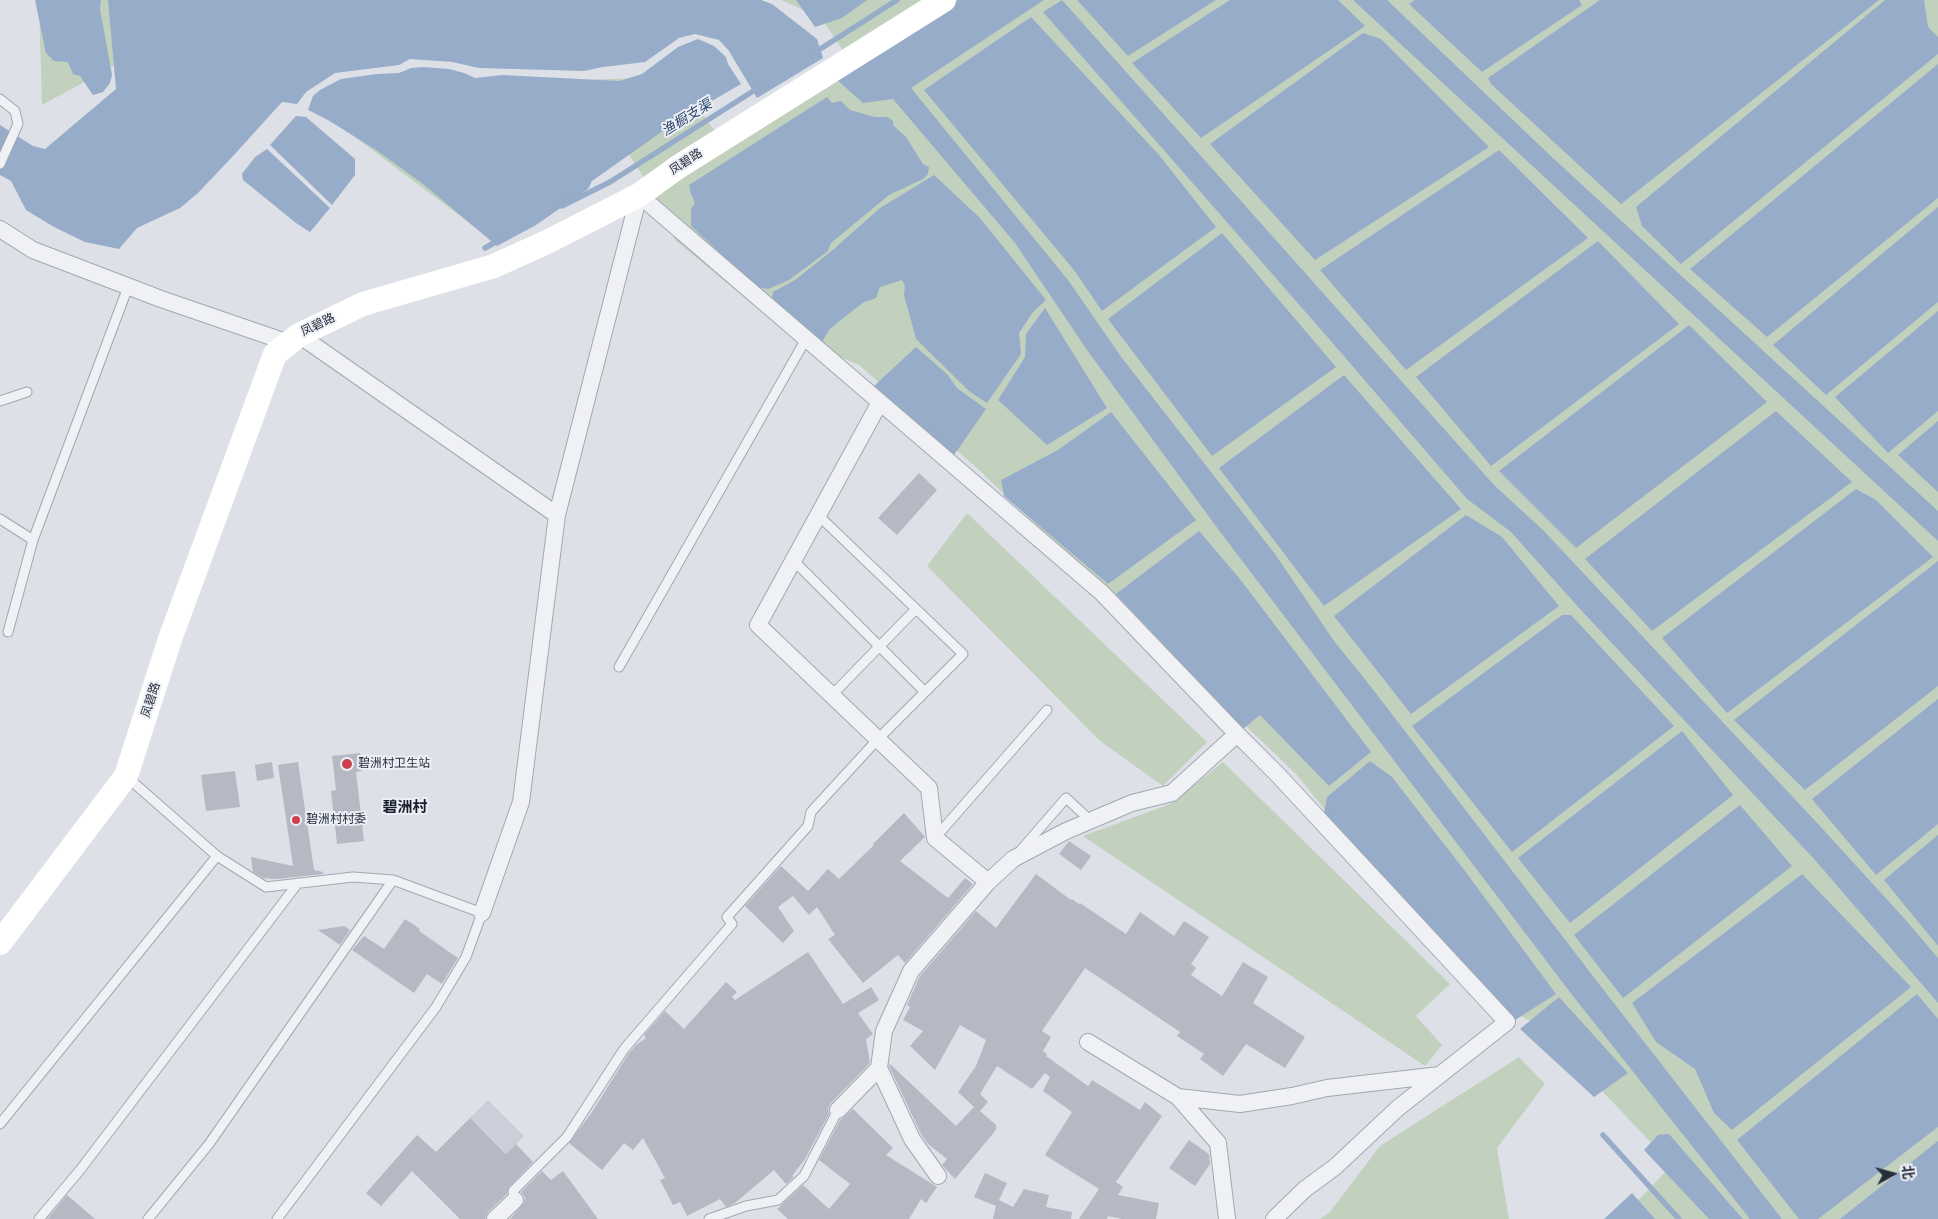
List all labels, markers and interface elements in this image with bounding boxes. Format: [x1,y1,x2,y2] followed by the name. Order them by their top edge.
[659,96,715,140] water label: 渔橱支渠
[667,146,705,178] street label: 凤碧路
[299,311,337,339] street label: 凤碧路
[139,681,163,719] street label: 凤碧路
[340,757,354,771] marker: 碧洲村卫生站
[358,757,430,771] place label: 碧洲村卫生站
[383,799,427,817] district label: 碧洲村
[306,813,366,827] place label: 碧洲村村委
[290,814,302,826] marker: 碧洲村村委
[1868,1149,1918,1199] north arrow
[1898,1164,1919,1180] text: 北

